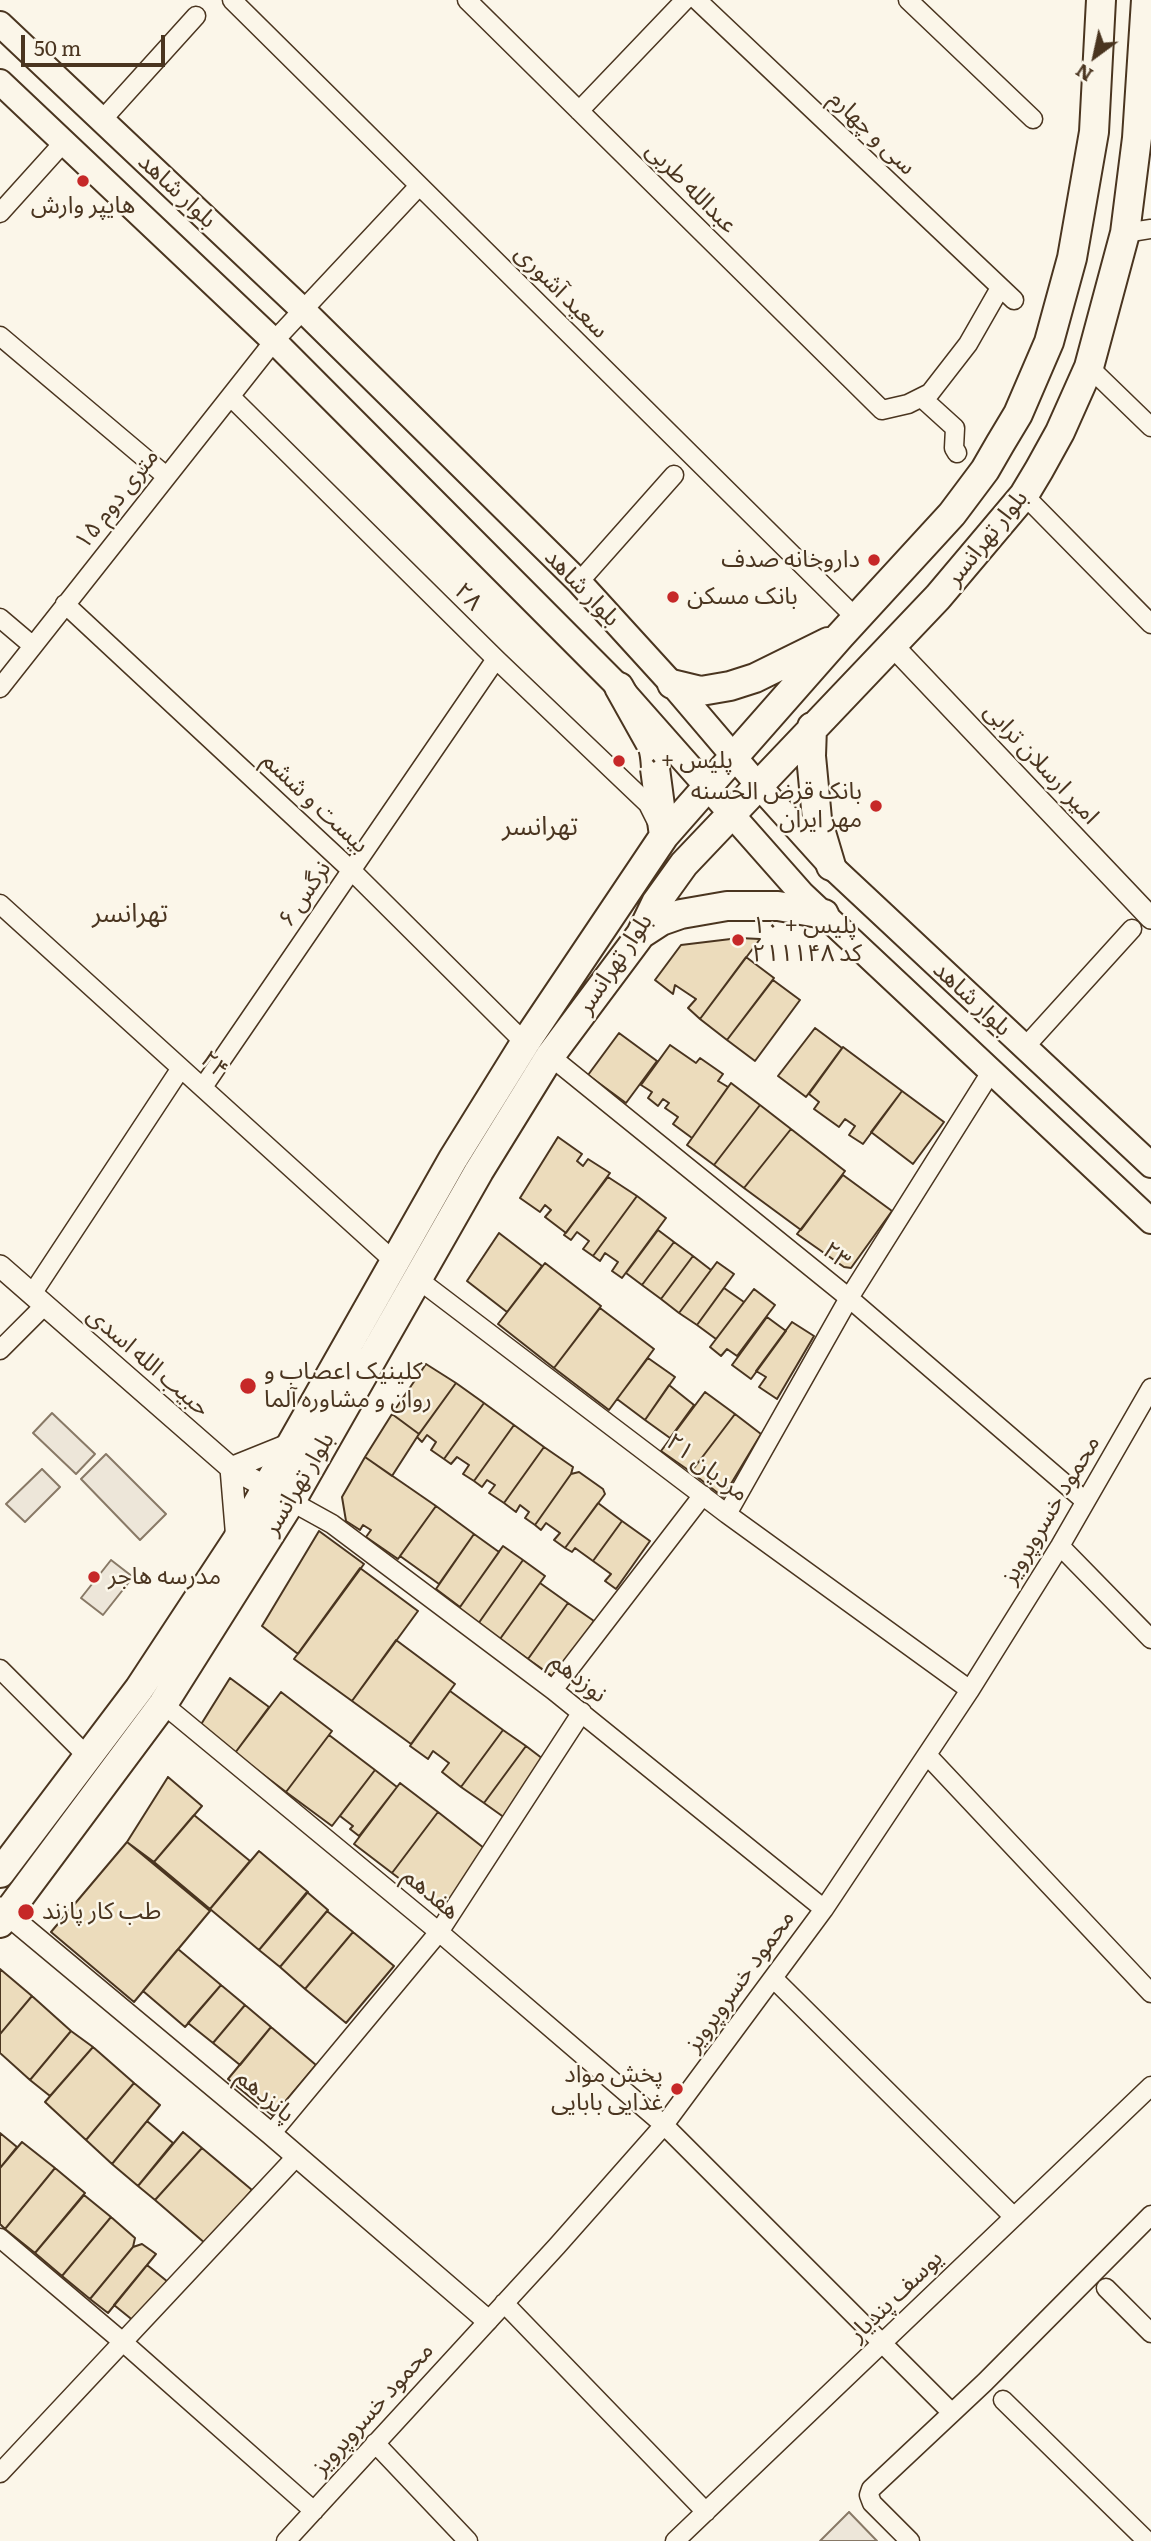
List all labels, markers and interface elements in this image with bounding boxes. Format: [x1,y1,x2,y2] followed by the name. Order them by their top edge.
[24,21,168,65] scale bar
[1060,21,1130,91] north arrow
[34,31,81,62] text: 50 m
[1069,58,1098,90] text: N
[823,85,921,181] street label: سی و چهارم
[639,136,743,240] street label: عبدالله طربی
[132,148,222,234] street label: بلوار شاهد
[75,173,91,189] marker: هایپر وارش
[31,192,135,220] place label: هایپر وارش
[508,239,614,345] street label: سعید آشوری
[69,443,165,555] street label: ۱۵ متری دوم
[940,484,1034,592] street label: بلوار تهرانسر
[538,543,626,633] street label: بلوار شاهد
[721,546,860,574] place label: داروخانه صدف
[866,552,882,568] marker: داروخانه صدف
[448,577,488,617] street label: ۲۸
[687,583,798,611] place label: بانک مسکن
[665,589,681,605] marker: بانک مسکن
[977,697,1105,831] street label: امیر ارسلان ترابی
[256,746,374,860] street label: بیست و ششم
[633,747,733,775] place label: پلیس +۱۰
[611,753,627,769] marker: پلیس +۱۰
[691,778,862,834] place label: بانک قرض الحسنه مهر ایران
[868,798,884,814] marker: بانک قرض الحسنه مهر ایران
[502,811,578,843] district label: تهرانسر
[272,855,338,933] street label: نرگس ۶
[92,898,168,930] district label: تهرانسر
[571,908,659,1020] street label: بلوار تهرانسر
[752,912,862,968] place label: پلیس + ۱۰ کد ۲۱۱۱۴۸
[730,932,746,948] marker: پلیس + ۱۰ کد ۲۱۱۱۴۸
[927,956,1017,1042] street label: بلوار شاهد
[194,1045,234,1085] street label: ۲۴
[816,1236,856,1276] street label: ۲۳
[81,1301,215,1423] street label: حبیب الله اسدی
[264,1358,432,1414] place label: کلینیک اعصاب و روان و مشاوره آلما
[238,1376,258,1396] marker: کلینیک اعصاب و روان و مشاوره آلما
[257,1427,341,1541] street label: بلوار تهرانسر
[660,1428,754,1508] street label: ۲۱ مردیان
[995,1430,1107,1590] street label: محمود خسروپرویز
[108,1563,221,1591] place label: مدرسه هاجر
[86,1569,102,1585] marker: مدرسه هاجر
[544,1647,612,1709] street label: نوزدهم
[397,1862,465,1926] street label: هفدهم
[42,1898,161,1926] place label: طب کار پازند
[16,1902,36,1922] marker: طب کار پازند
[679,1905,801,2057] street label: محمود خسروپرویز
[551,2061,663,2117] place label: پخش مواد غذایی بابایی
[230,2063,300,2129] street label: پانزدهم
[669,2081,685,2097] marker: پخش مواد غذایی بابایی
[843,2244,949,2348] street label: یوسف پندیار
[306,2337,440,2481] street label: محمود خسروپرویز

